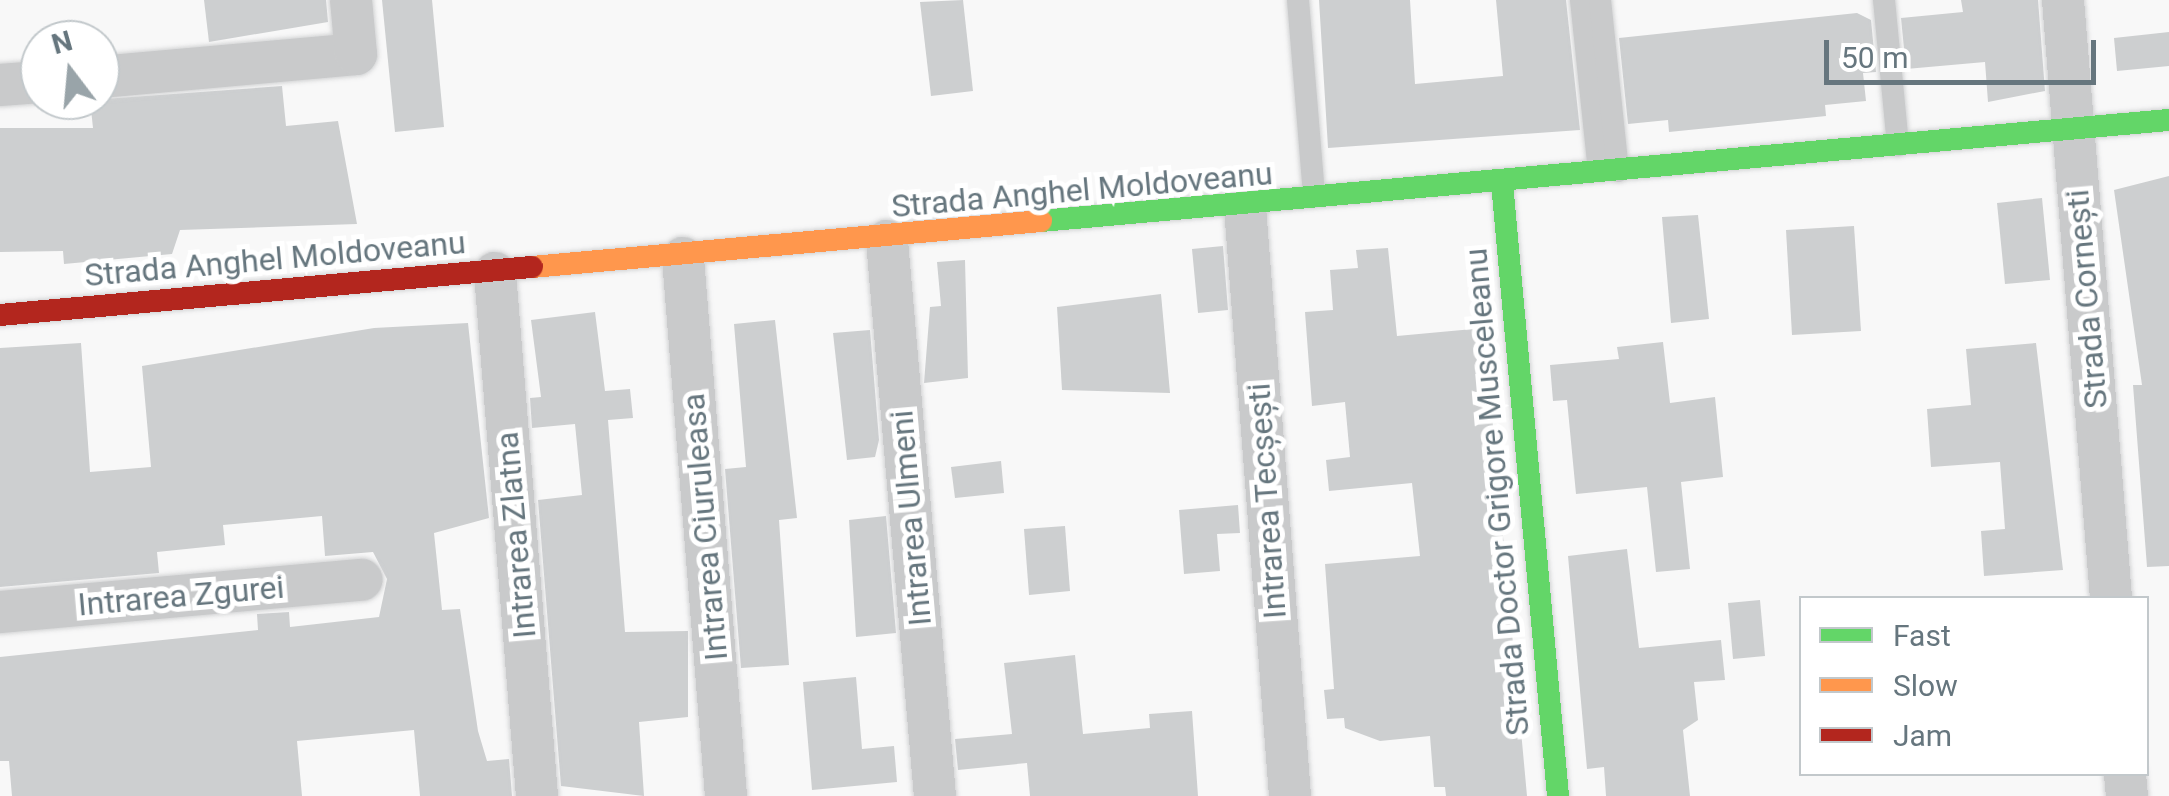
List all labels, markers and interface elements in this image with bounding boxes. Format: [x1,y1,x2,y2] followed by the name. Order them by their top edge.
[20,20,120,120] north arrow
[1829,20,2102,82] scale bar
[48,24,76,61] text: N
[1841,40,1908,75] text: 50 m
[890,154,1274,226] street label: Strada Anghel Moldoveanu
[2058,188,2116,410] street label: Strada Cornești
[83,223,467,295] street label: Strada Anghel Moldoveanu
[1457,247,1537,737] street label: Strada Doctor Grigore Musceleanu
[1240,382,1294,620] street label: Intrarea Tecșești
[674,392,736,662] street label: Intrarea Ciuruleasa
[882,409,940,627] street label: Intrarea Ulmeni
[488,430,544,640] street label: Intrarea Zlatna
[76,568,286,624] street label: Intrarea Zgurei
[1799,596,2149,776] legend
[1893,618,1951,653] text: Fast
[1893,668,1958,703] text: Slow
[1893,718,1952,753] text: Jam

